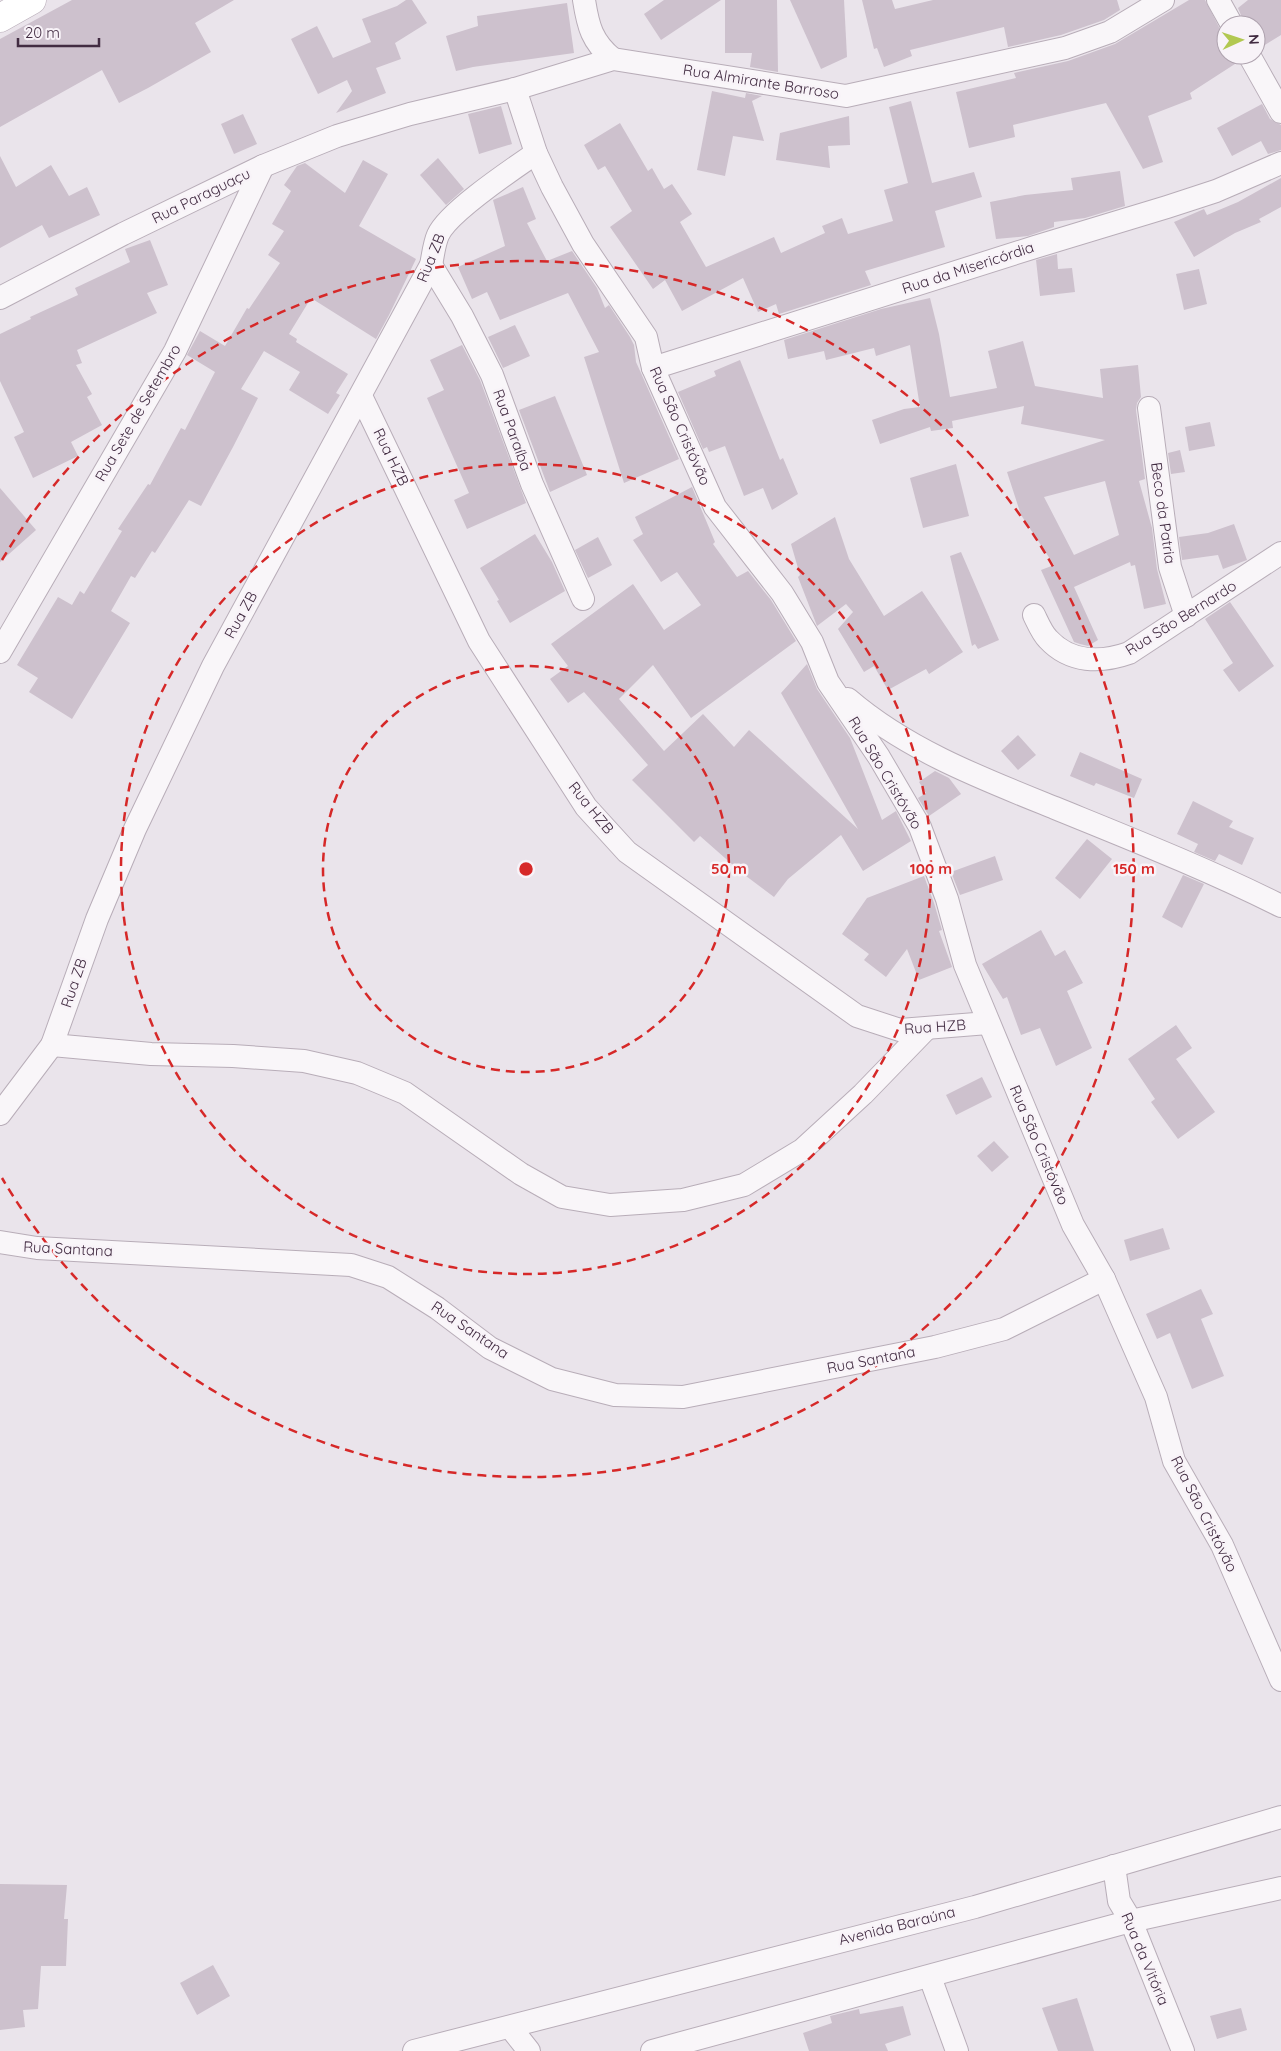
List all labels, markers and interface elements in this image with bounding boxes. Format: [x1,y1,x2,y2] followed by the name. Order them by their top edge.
[18,15,99,47] scale bar
[1216,15,1266,65] north arrow
[25,23,60,42] text: 20 m
[1245,34,1263,45] text: N
[682,60,841,103] street label: Rua Almirante Barroso
[148,163,253,228] street label: Rua Paraguaçu
[412,230,449,285] street label: Rua ZB
[899,237,1036,298] street label: Rua da Misericórdia
[90,341,185,485] street label: Rua Sete de Setembro
[646,363,715,488] street label: Rua São Cristóvão
[489,386,536,473] street label: Rua Paraíba
[369,425,414,489] street label: Rua HZB
[1147,461,1180,565] street label: Beco da Patria
[1122,576,1240,659] street label: Rua São Bernardo
[220,588,261,642] street label: Rua ZB
[844,713,927,833] street label: Rua São Cristóvão
[565,778,618,838] street label: Rua HZB
[711,859,747,878] text: 50 m
[910,859,952,878] text: 100 m
[1113,859,1155,878] text: 150 m
[517,860,535,878] centre of rings
[56,955,91,1010] street label: Rua ZB
[903,1015,967,1038] street label: Rua HZB
[1006,1082,1073,1208] street label: Rua São Cristóvão
[23,1237,113,1260] street label: Rua Santana
[428,1297,513,1363] street label: Rua Santana
[825,1342,917,1377] street label: Rua Santana
[1167,1452,1242,1575] street label: Rua São Cristóvão
[837,1902,957,1949] street label: Avenida Baraúna
[1117,1909,1174,2008] street label: Rua da Vitória

